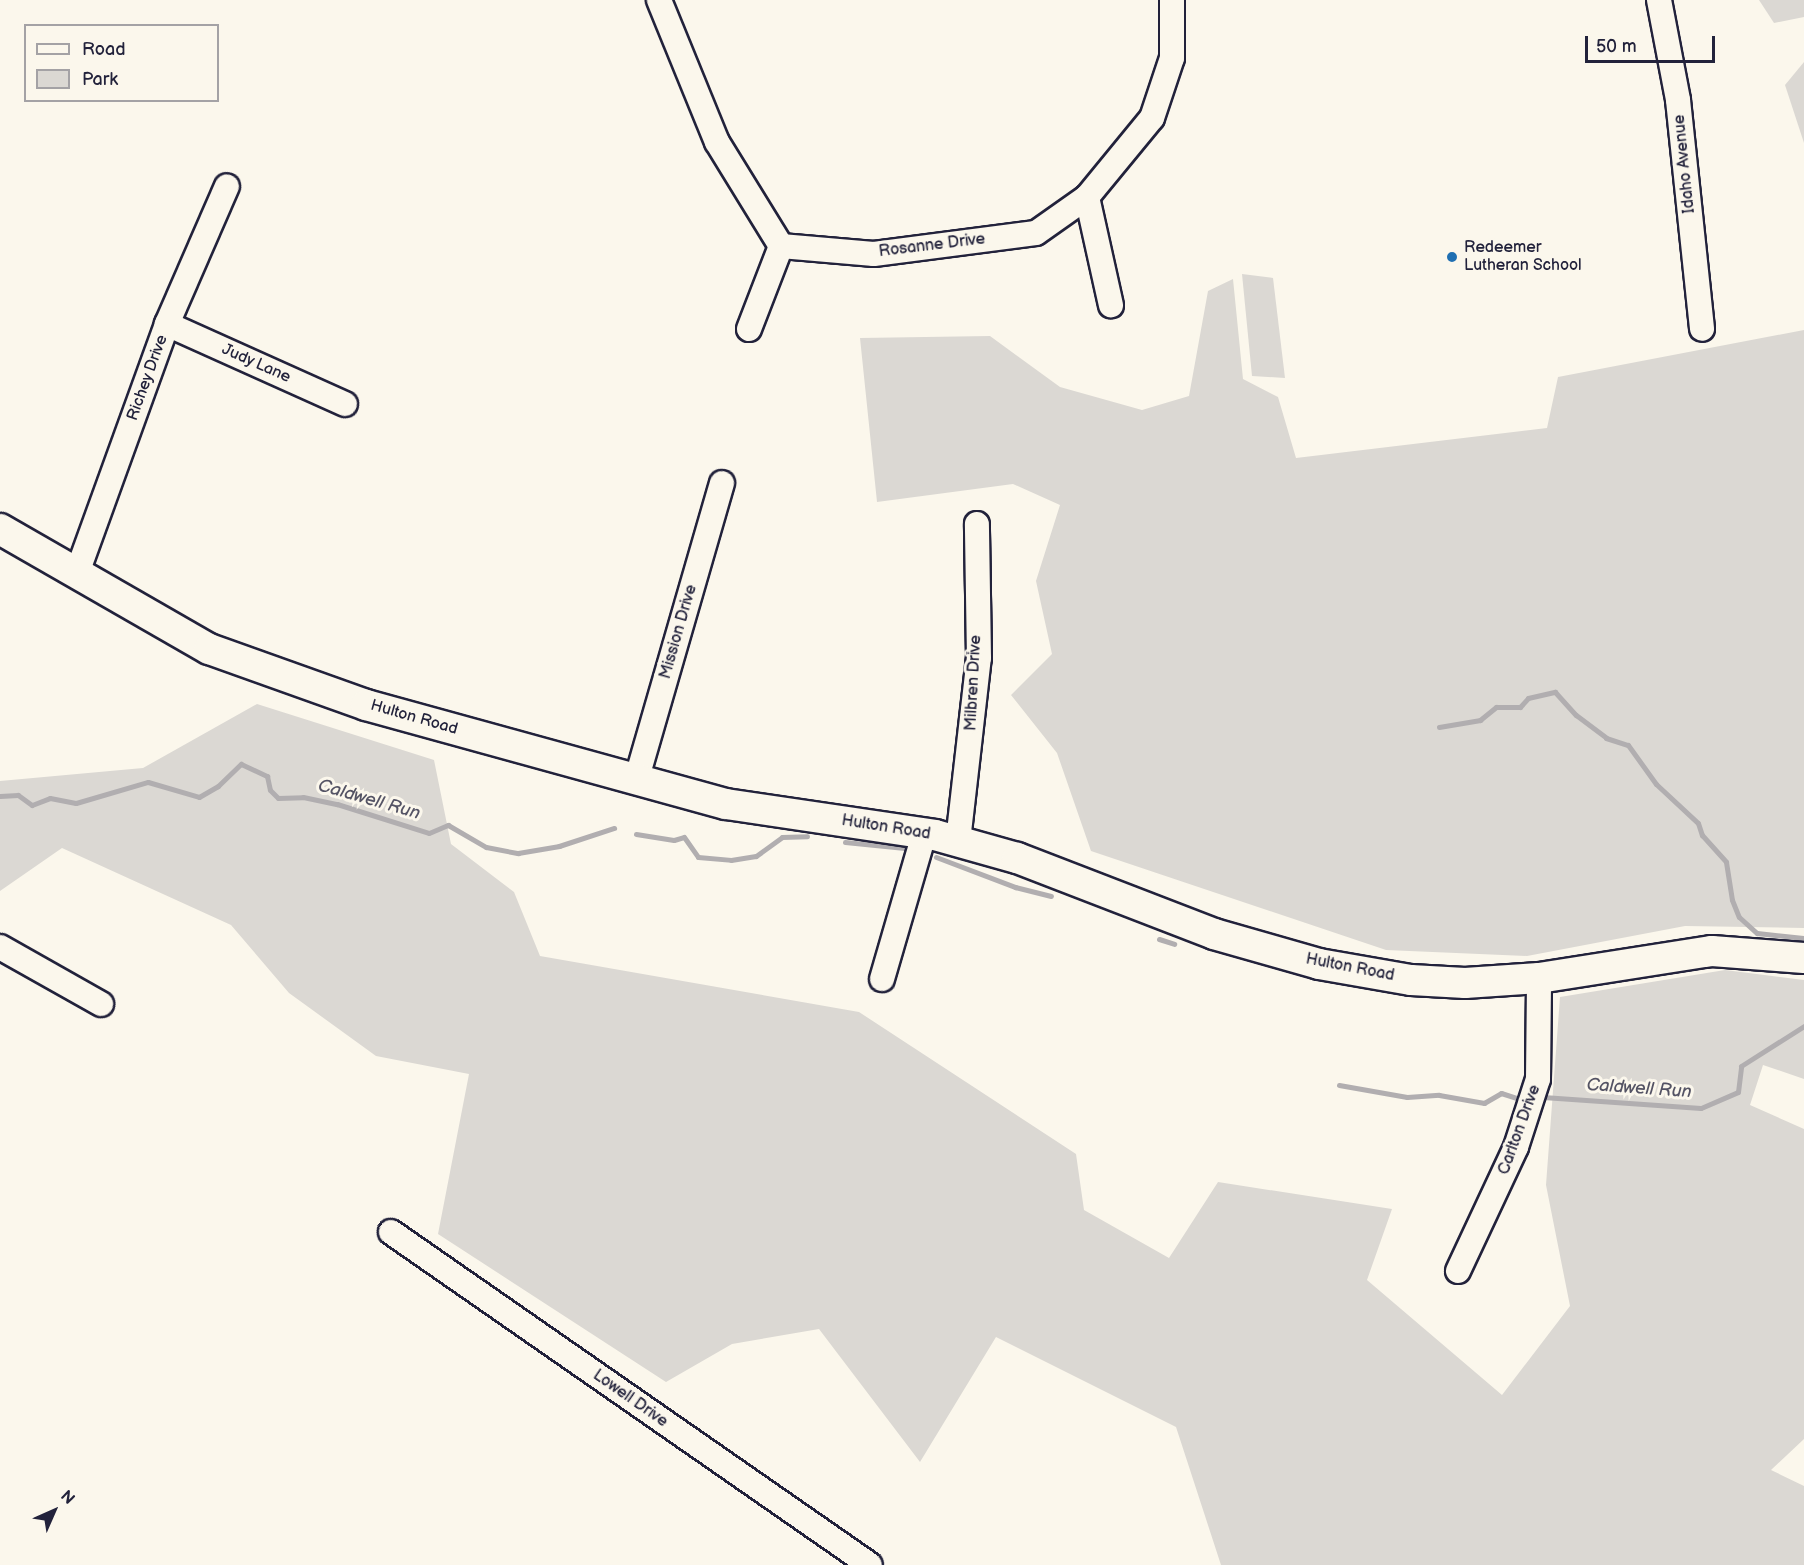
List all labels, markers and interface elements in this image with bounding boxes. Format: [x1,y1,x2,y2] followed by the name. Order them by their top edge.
[24,24,219,102] legend
[1588,24,1718,62] scale bar
[1596,36,1637,57] text: 50 m
[82,39,126,60] text: Road
[82,69,118,90] text: Park
[1670,114,1700,214] street label: Idaho Avenue
[878,230,986,262] street label: Rosanne Drive
[1464,238,1582,276] place label: Redeemer Lutheran School
[1445,250,1459,264] marker: Redeemer Lutheran School
[123,332,173,424] street label: Richey Drive
[218,340,294,388] street label: Judy Lane
[656,583,702,681] street label: Mission Drive
[962,635,986,731] street label: Milbren Drive
[368,696,460,740] street label: Hulton Road
[315,775,423,825] water label: Caldwell Run
[840,811,932,845] street label: Hulton Road
[1304,950,1396,986] street label: Hulton Road
[1586,1075,1692,1103] water label: Caldwell Run
[1495,1082,1545,1178] street label: Carlton Drive
[589,1366,671,1432] street label: Lowell Drive
[24,1481,84,1541] north arrow
[56,1487,78,1509] text: N

